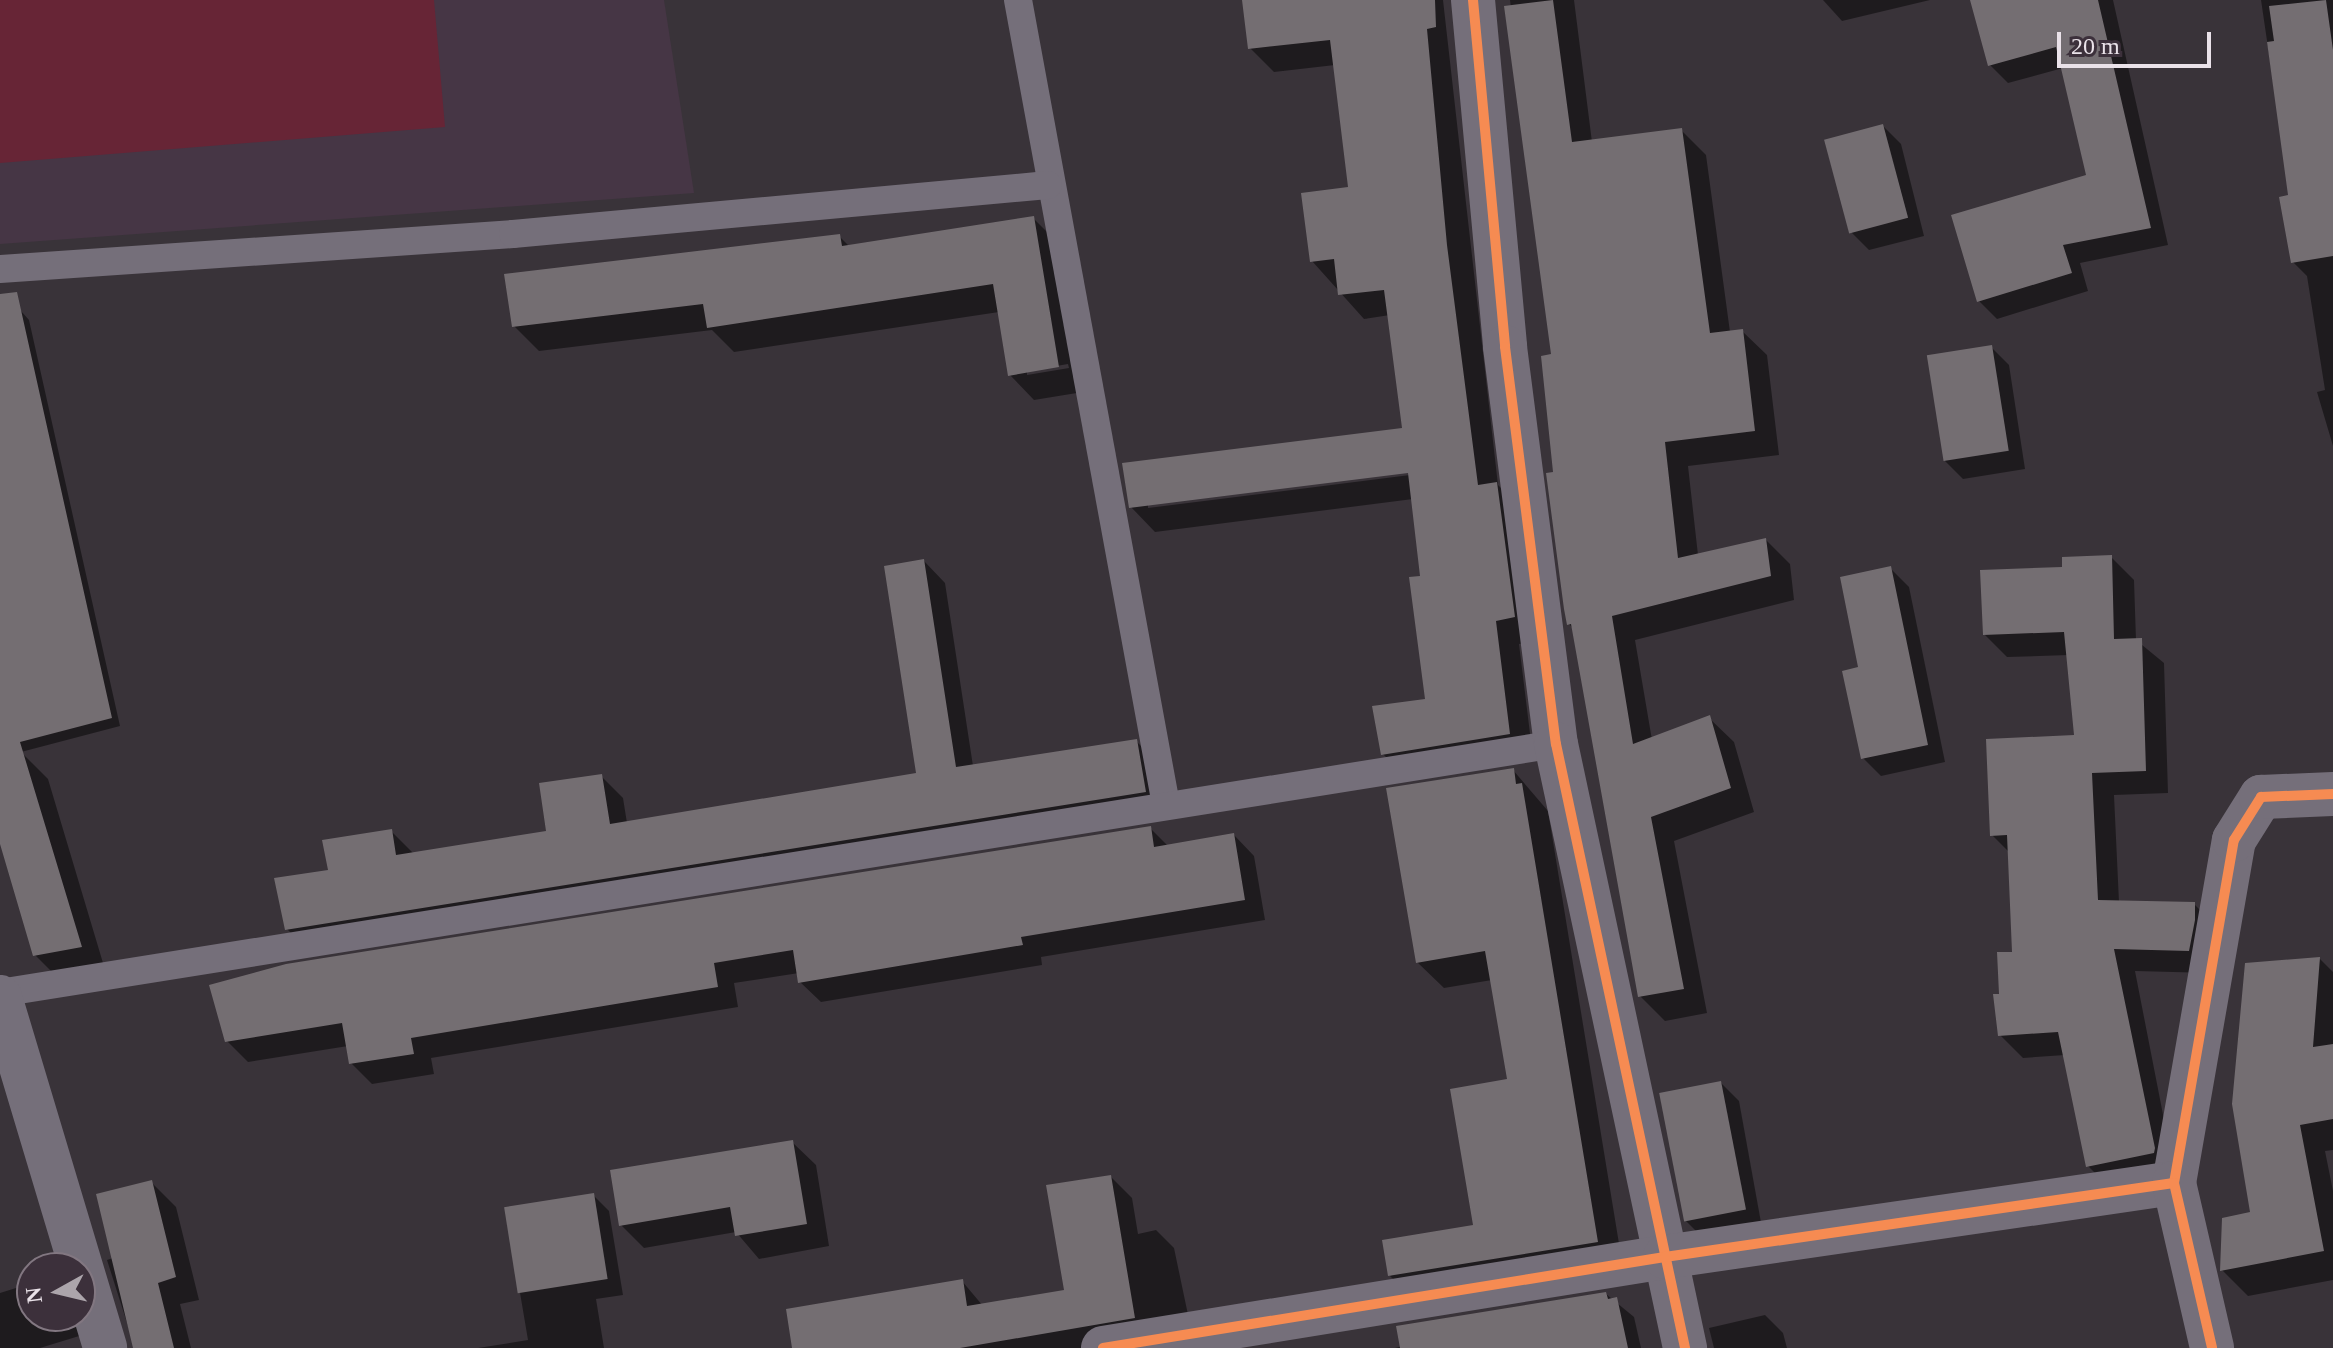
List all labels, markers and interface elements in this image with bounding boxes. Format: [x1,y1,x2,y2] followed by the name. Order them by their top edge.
[2061,16,2215,66] scale bar
[2071,33,2120,59] text: 20 m
[16,1252,96,1332] north arrow
[20,1286,47,1305] text: N

